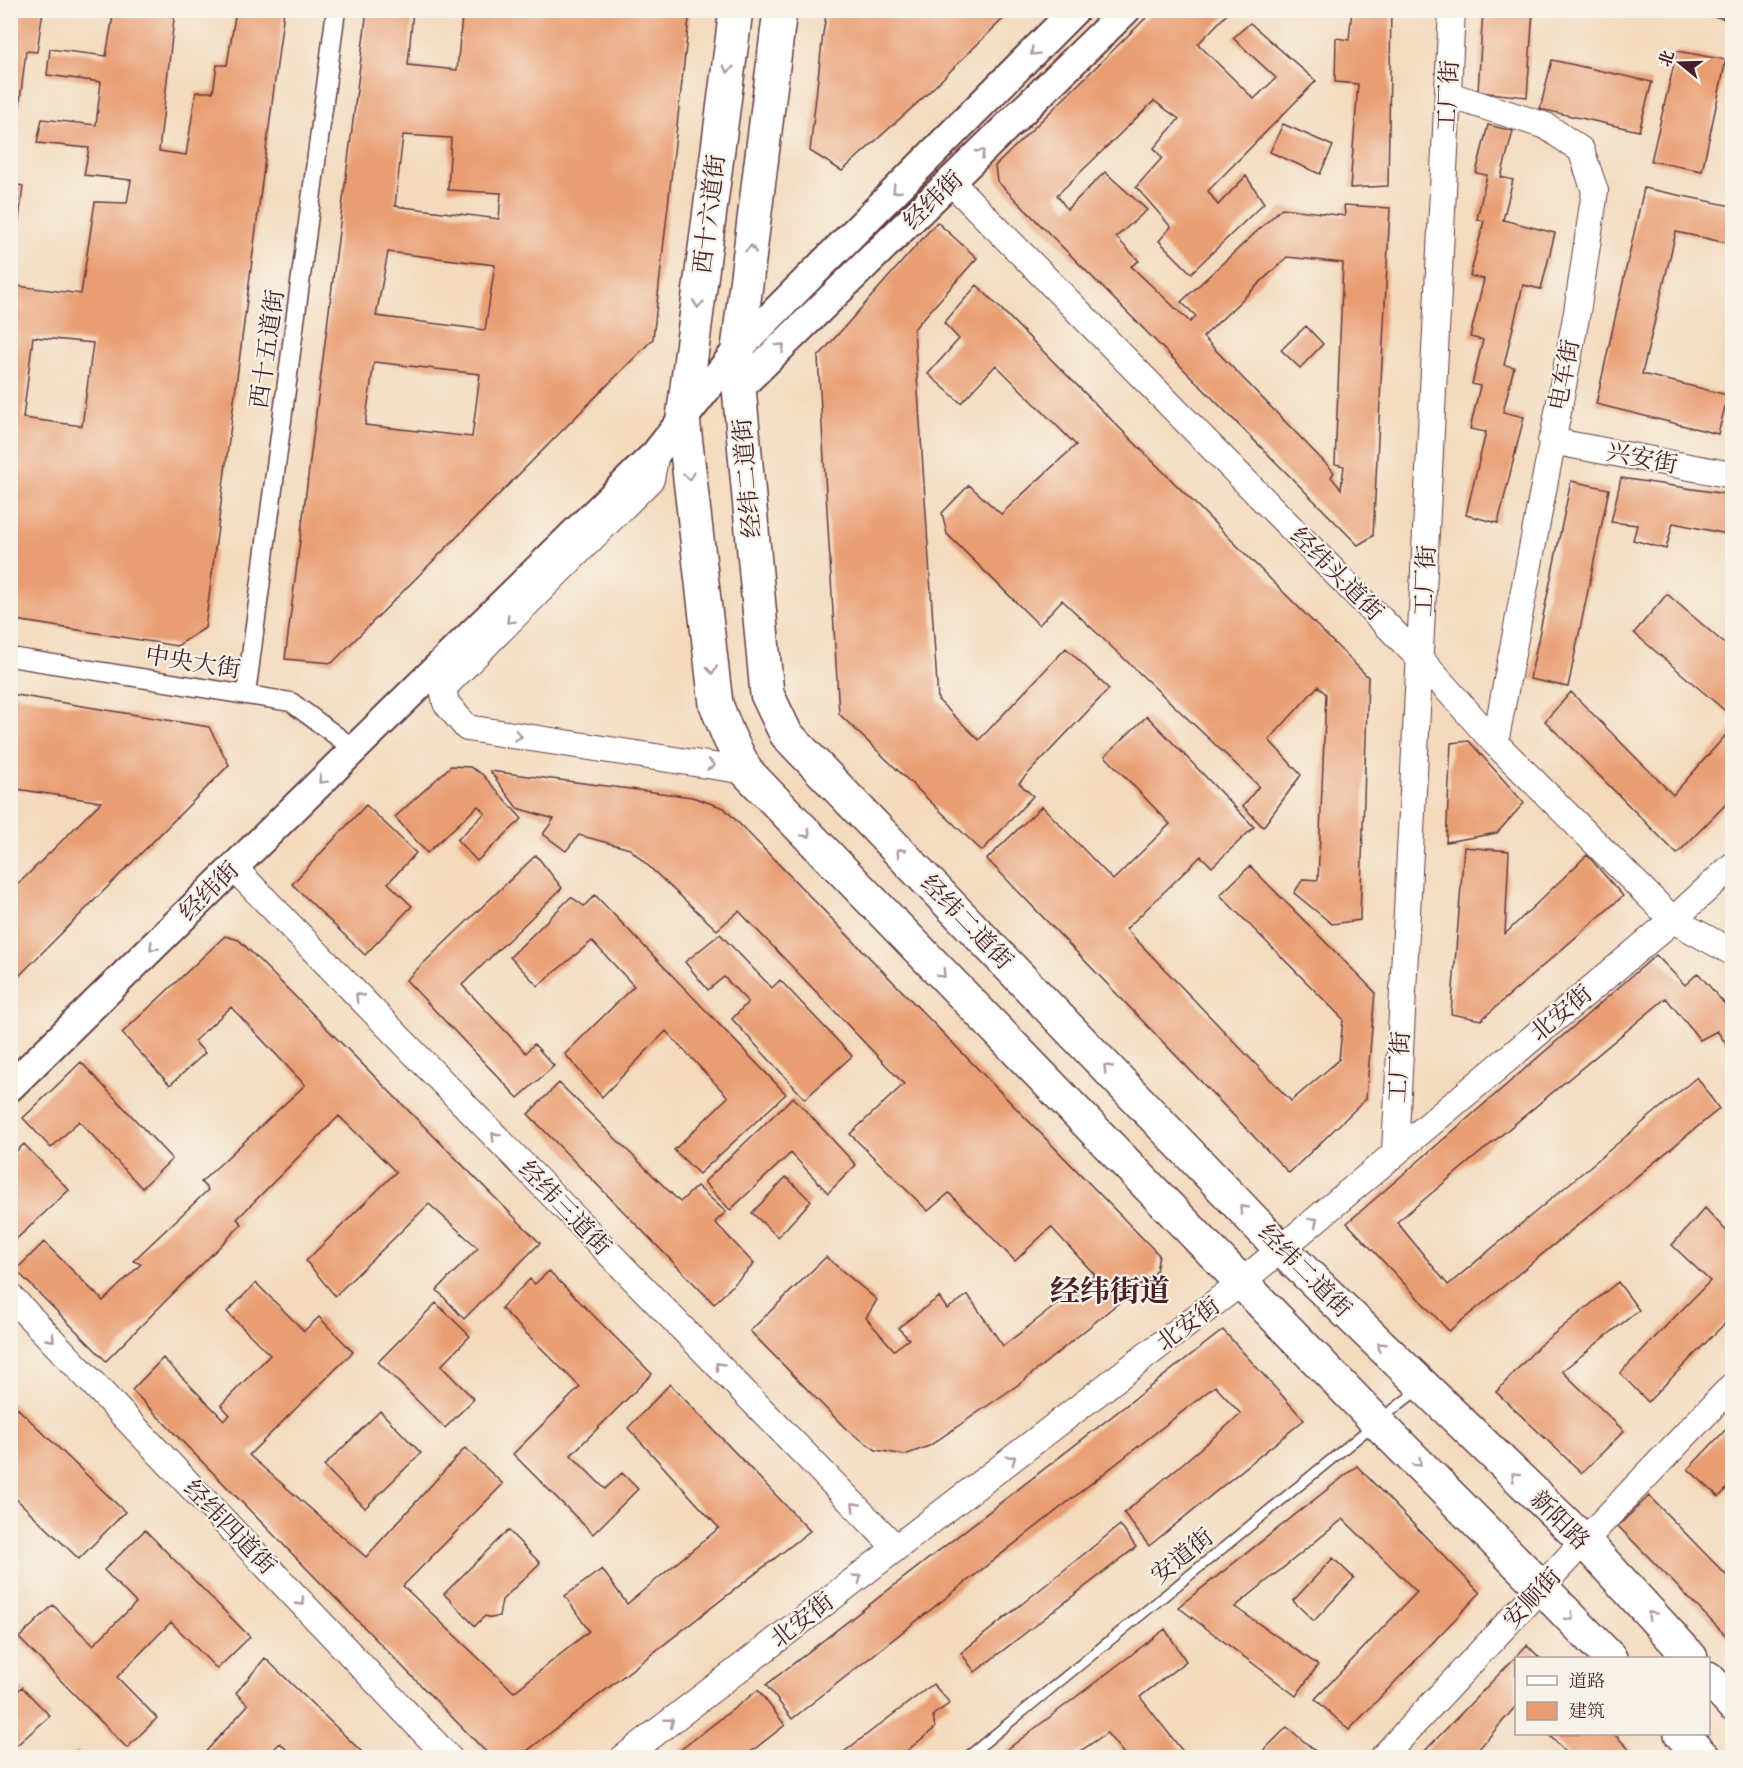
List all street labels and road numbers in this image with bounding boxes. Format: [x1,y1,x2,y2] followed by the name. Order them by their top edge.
[1431,59,1465,133] street label: 工厂街
[687,153,731,275] street label: 西十六道街
[897,164,969,236] street label: 经纬街
[244,287,290,411] street label: 西十五道街
[1542,337,1586,413] street label: 电车街
[727,417,767,539] street label: 经纬二道街
[1604,436,1680,480] street label: 兴安街
[1284,521,1390,627] street label: 经纬头道街
[1408,544,1442,618] street label: 工厂街
[143,640,243,684] street label: 中央大街
[173,855,245,927] street label: 经纬街
[915,868,1019,976] street label: 经纬二道街
[1524,978,1598,1048] street label: 北安街
[1382,1030,1416,1104] street label: 工厂街
[513,1154,617,1262] street label: 经纬三道街
[1252,1218,1358,1324] street label: 经纬二道街
[1150,1290,1226,1358] street label: 北安街
[178,1473,282,1581] street label: 经纬四道街
[1524,1484,1596,1556] street label: 新阳路
[1145,1522,1219,1590] street label: 安道街
[1496,1561,1568,1635] street label: 安顺街
[764,1586,840,1654] street label: 北安街

